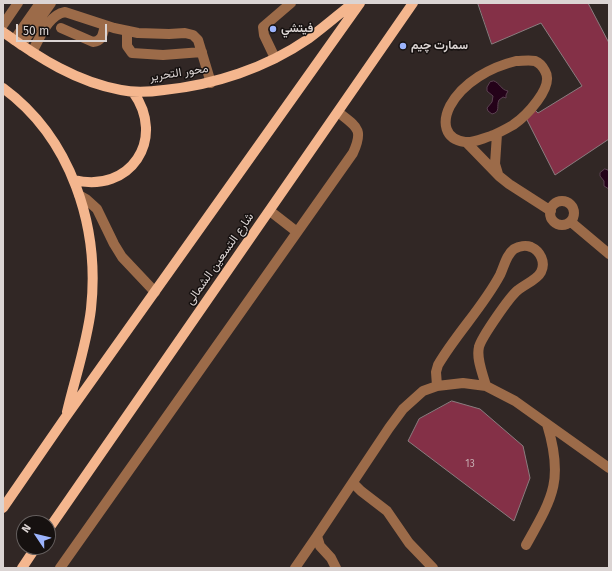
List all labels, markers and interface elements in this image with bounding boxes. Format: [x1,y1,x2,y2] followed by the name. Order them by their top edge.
[18,16,109,42] scale bar
[281,22,313,36] place label: فيتشي
[23,24,49,38] text: 50 m
[268,24,278,34] marker: فيتشي
[411,39,468,53] place label: سمارت چيم
[398,41,408,51] marker: سمارت چيم
[149,61,209,85] street label: محور التحرير
[183,210,257,308] street label: شارع التسعين الشمالى
[465,458,475,470] house number: 13
[16,515,56,555] north arrow
[19,522,34,535] text: N

